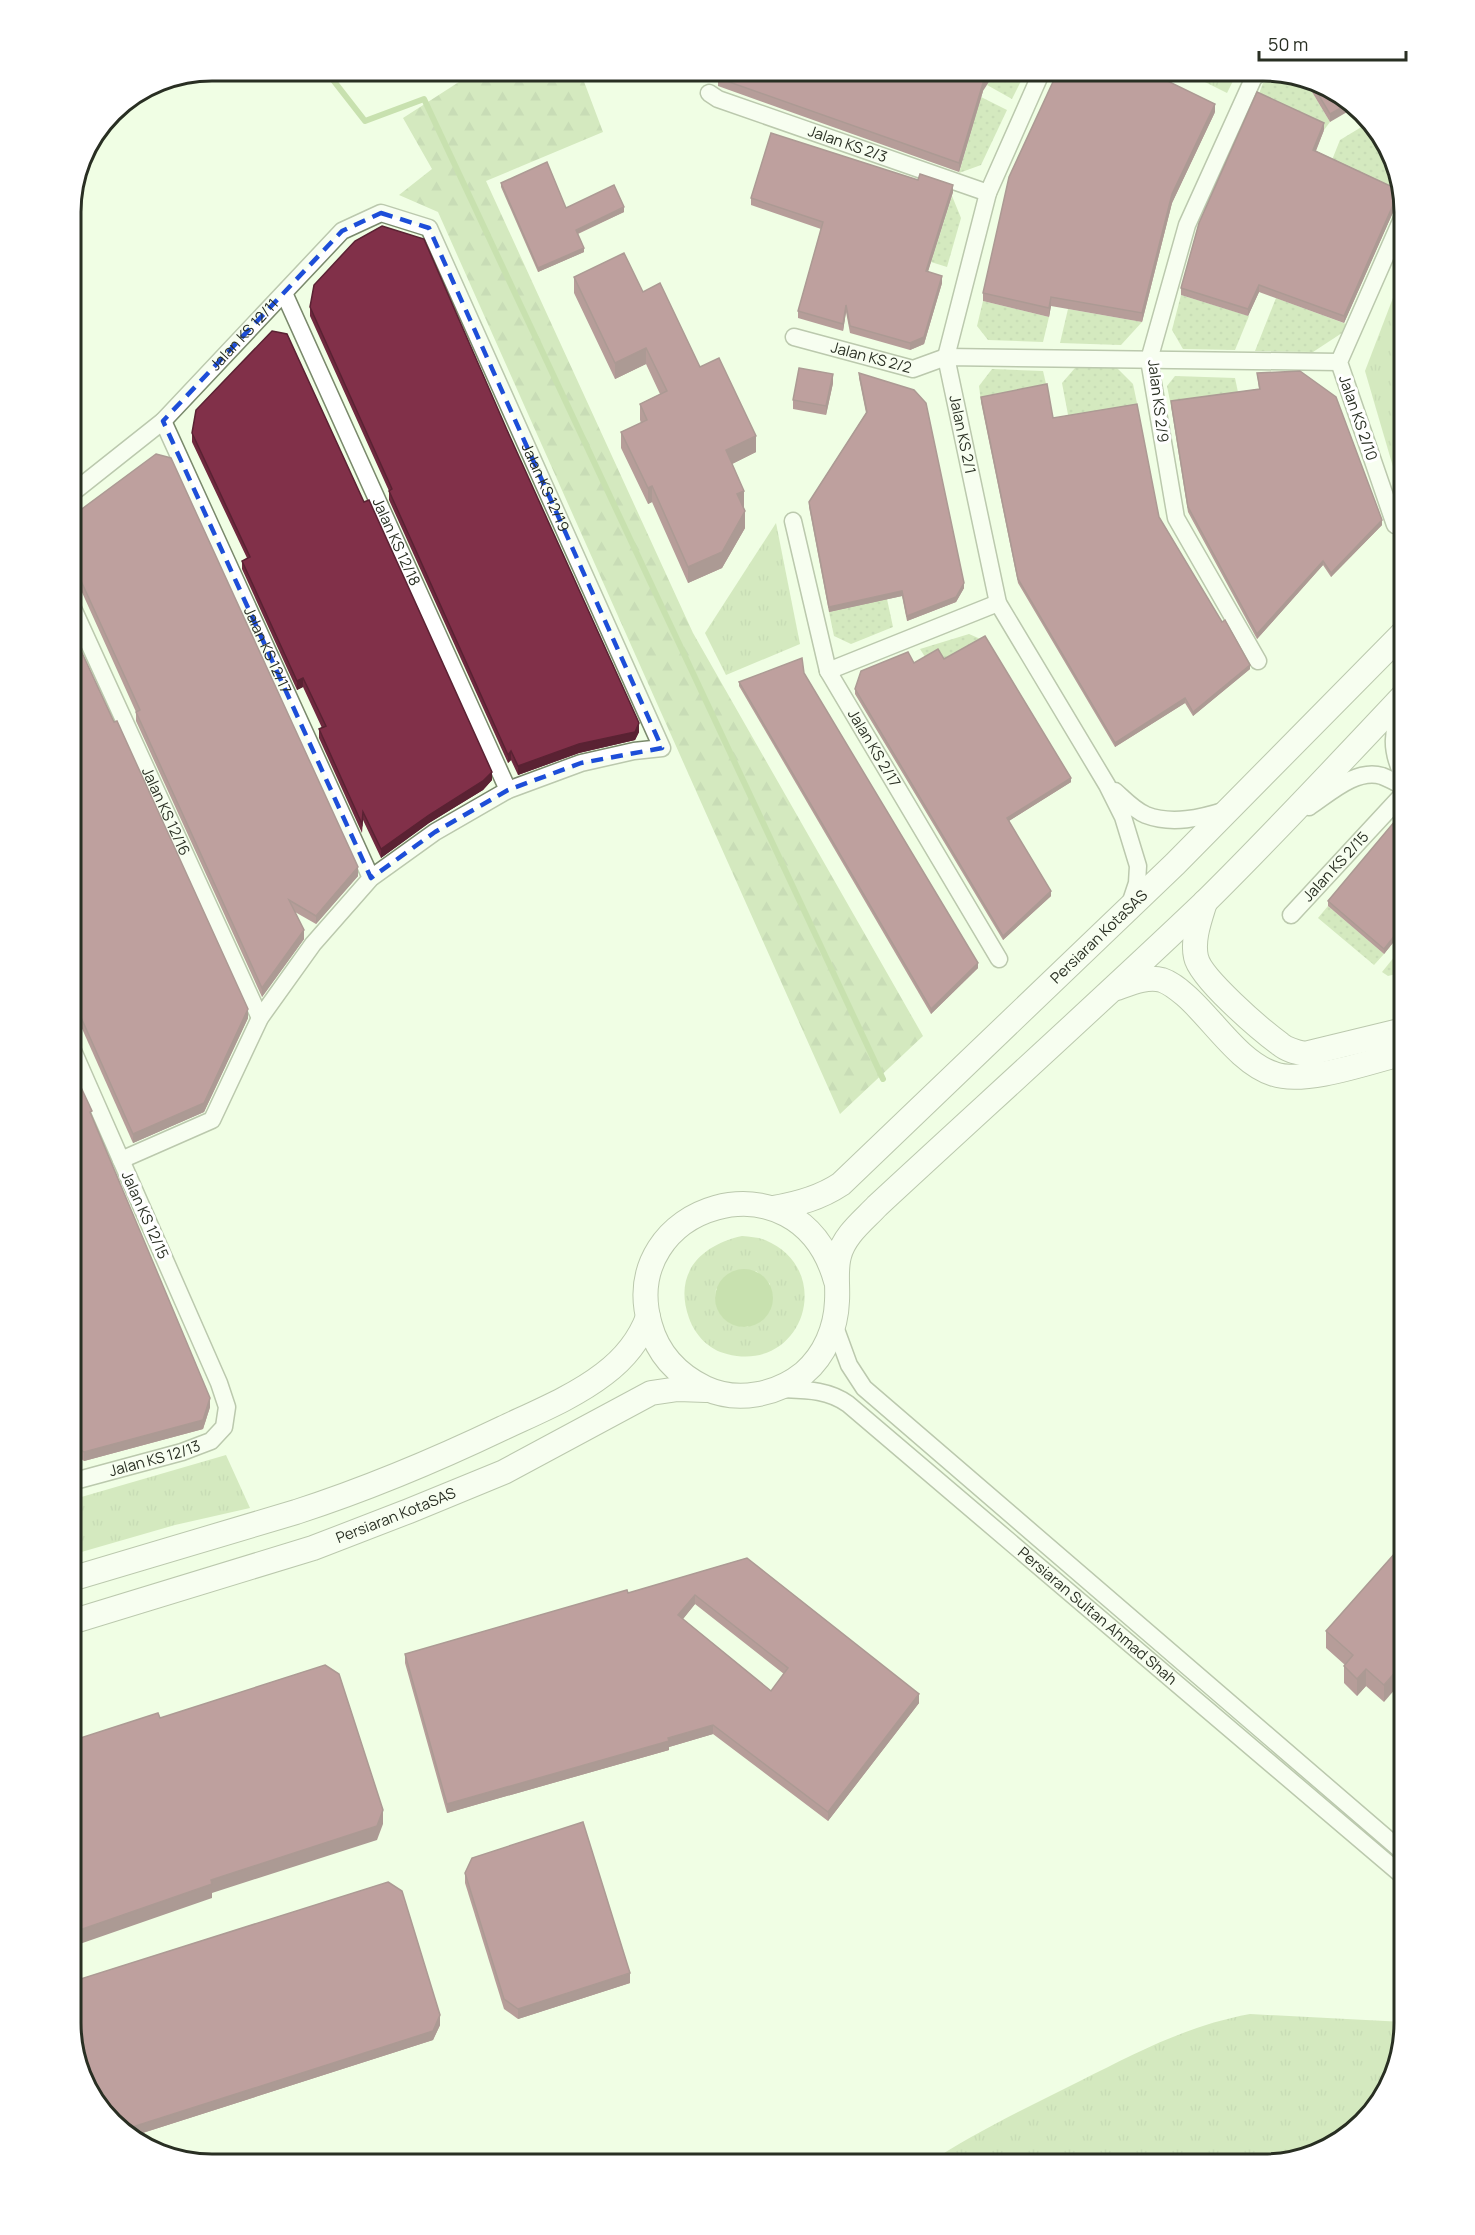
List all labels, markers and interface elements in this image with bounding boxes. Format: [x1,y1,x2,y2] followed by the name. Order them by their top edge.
[1259,24,1406,62] scale bar
[1268,32,1308,56] text: 50 m
[805,120,890,167] street label: Jalan KS 2/3
[205,294,283,375] street label: Jalan KS 12/11
[829,336,914,378] street label: Jalan KS 2/2
[1143,358,1174,444] street label: Jalan KS 2/9
[1334,372,1383,463] street label: Jalan KS 2/10
[944,393,981,476] street label: Jalan KS 2/1
[517,439,575,535] street label: Jalan KS 12/19
[368,494,426,589] street label: Jalan KS 12/18
[239,603,297,697] street label: Jalan KS 12/17
[843,705,906,791] street label: Jalan KS 2/17
[137,764,195,859] street label: Jalan KS 12/16
[1298,827,1373,906] street label: Jalan KS 2/15
[1045,885,1152,988] street label: Persiaran KotaSAS
[117,1167,174,1262] street label: Jalan KS 12/15
[107,1435,203,1481] street label: Jalan KS 12/13
[333,1482,459,1548] street label: Persiaran KotaSAS
[1014,1542,1182,1689] street label: Persiaran Sultan Ahmad Shah

